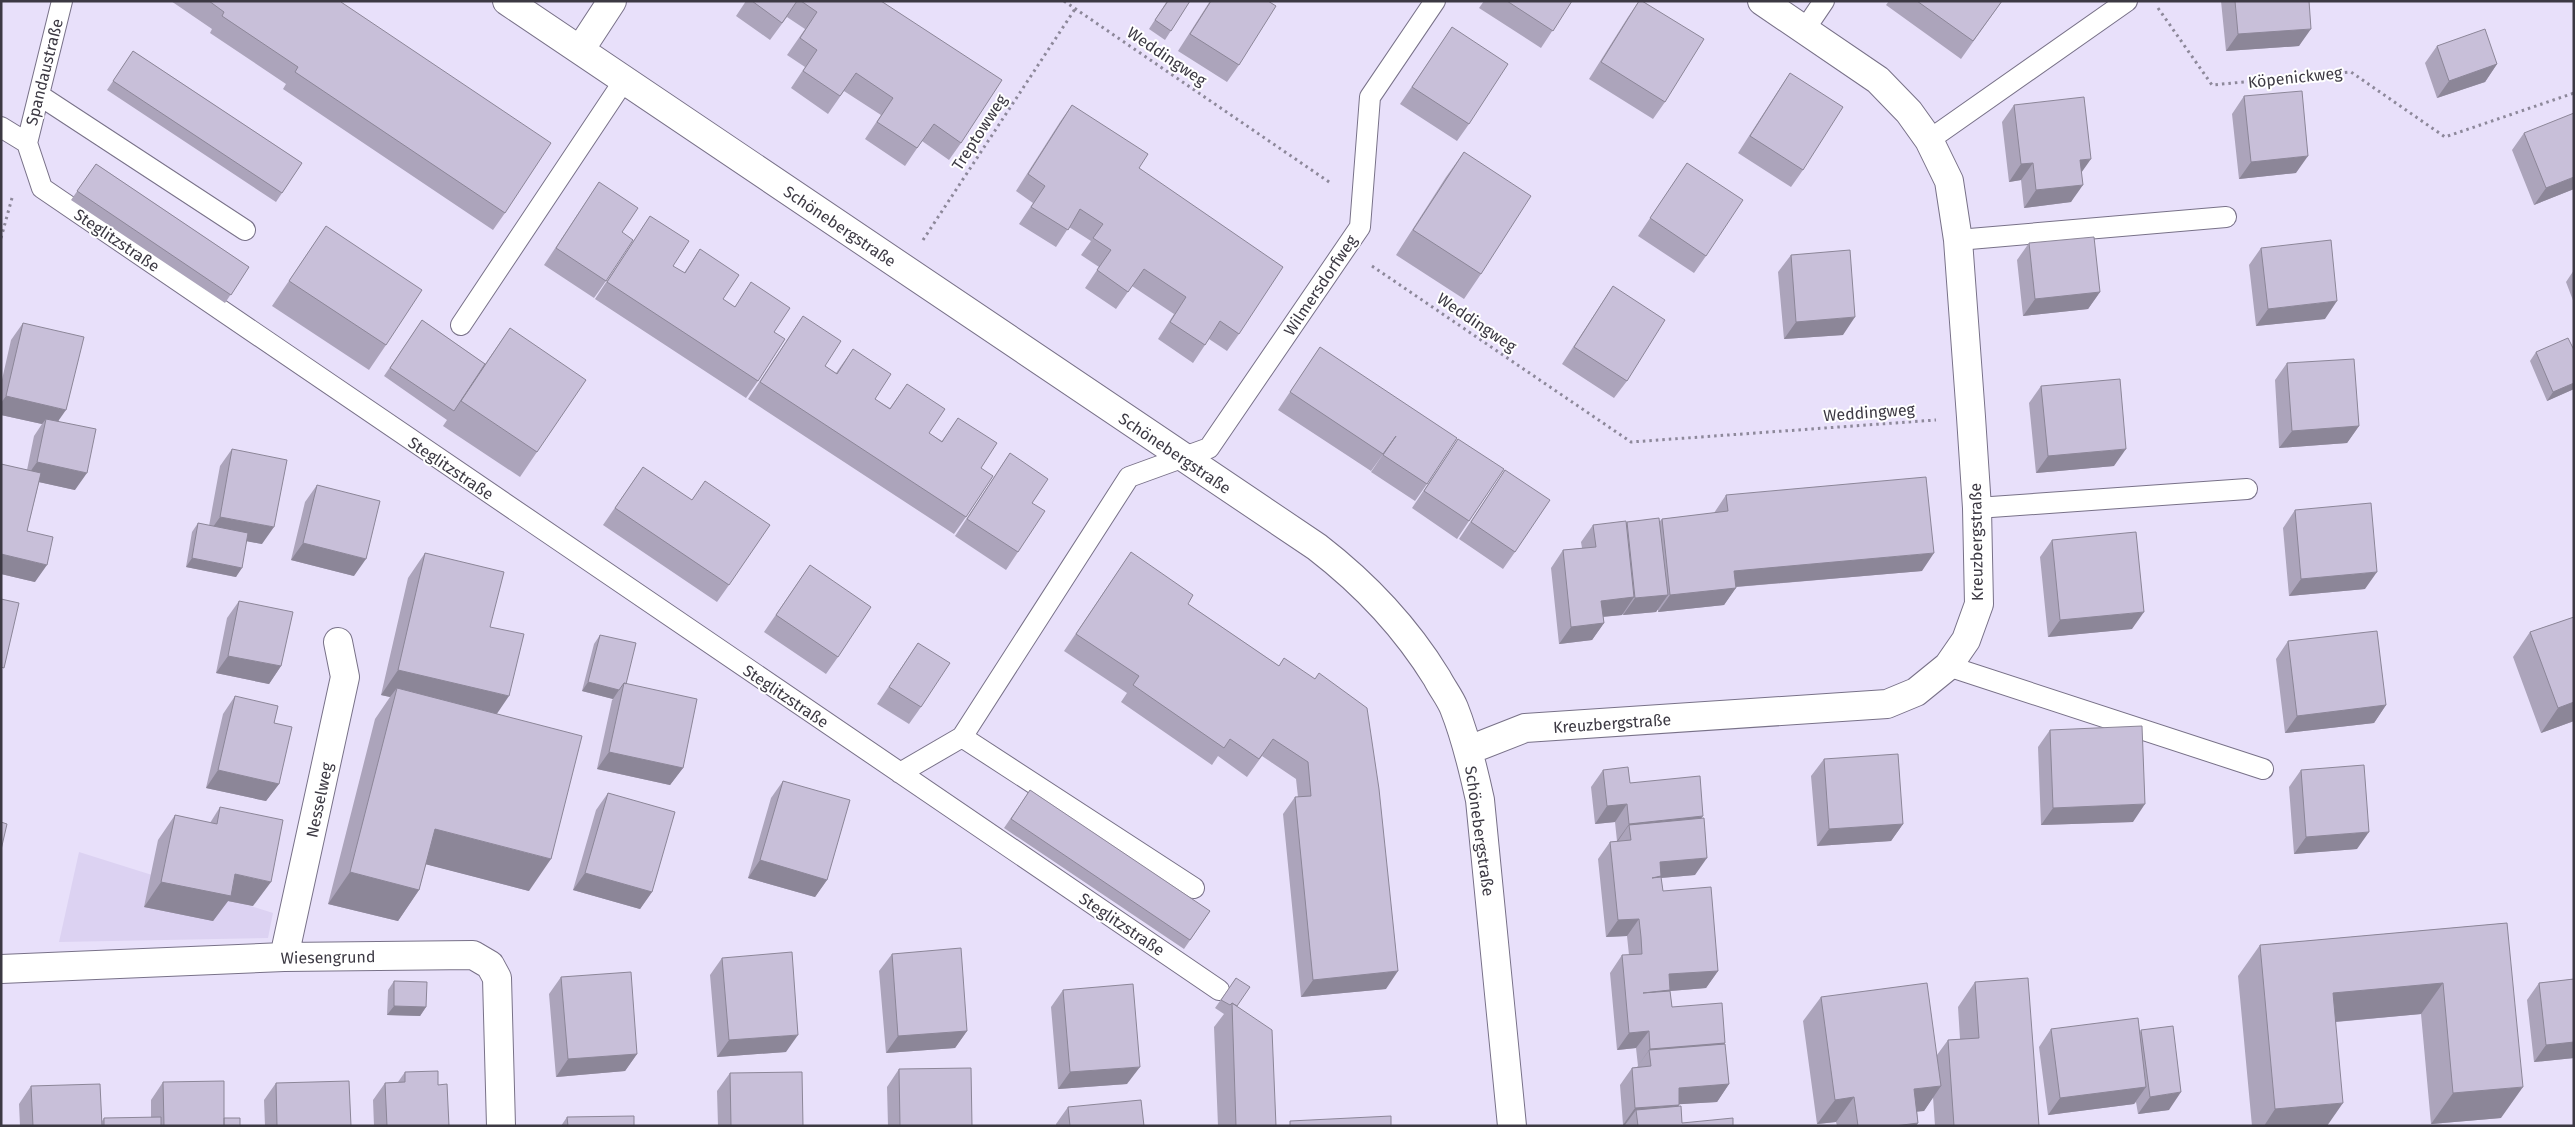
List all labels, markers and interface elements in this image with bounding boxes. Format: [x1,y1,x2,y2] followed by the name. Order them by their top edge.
[22,17,67,128] street label: Spandaustraße
[1123,23,1211,90] street label: Weddingweg
[2247,63,2344,92] street label: Köpenickweg
[948,90,1011,174] street label: Treptowweg
[780,182,899,271] street label: Schönebergstraße
[70,205,163,276] street label: Steglitzstraße
[1280,231,1361,339] street label: Wilmersdorfweg
[1433,289,1521,356] street label: Weddingweg
[1823,400,1916,425] street label: Weddingweg
[1115,409,1234,498] street label: Schönebergstraße
[404,433,497,504] street label: Steglitzstraße
[1966,483,1987,601] street label: Kreuzbergstraße
[739,661,832,732] street label: Steglitzstraße
[1552,710,1672,737] street label: Kreuzbergstraße
[302,760,337,839] street label: Nesselweg
[1461,765,1498,897] street label: Schönebergstraße
[1075,889,1168,960] street label: Steglitzstraße
[280,947,376,968] street label: Wiesengrund

